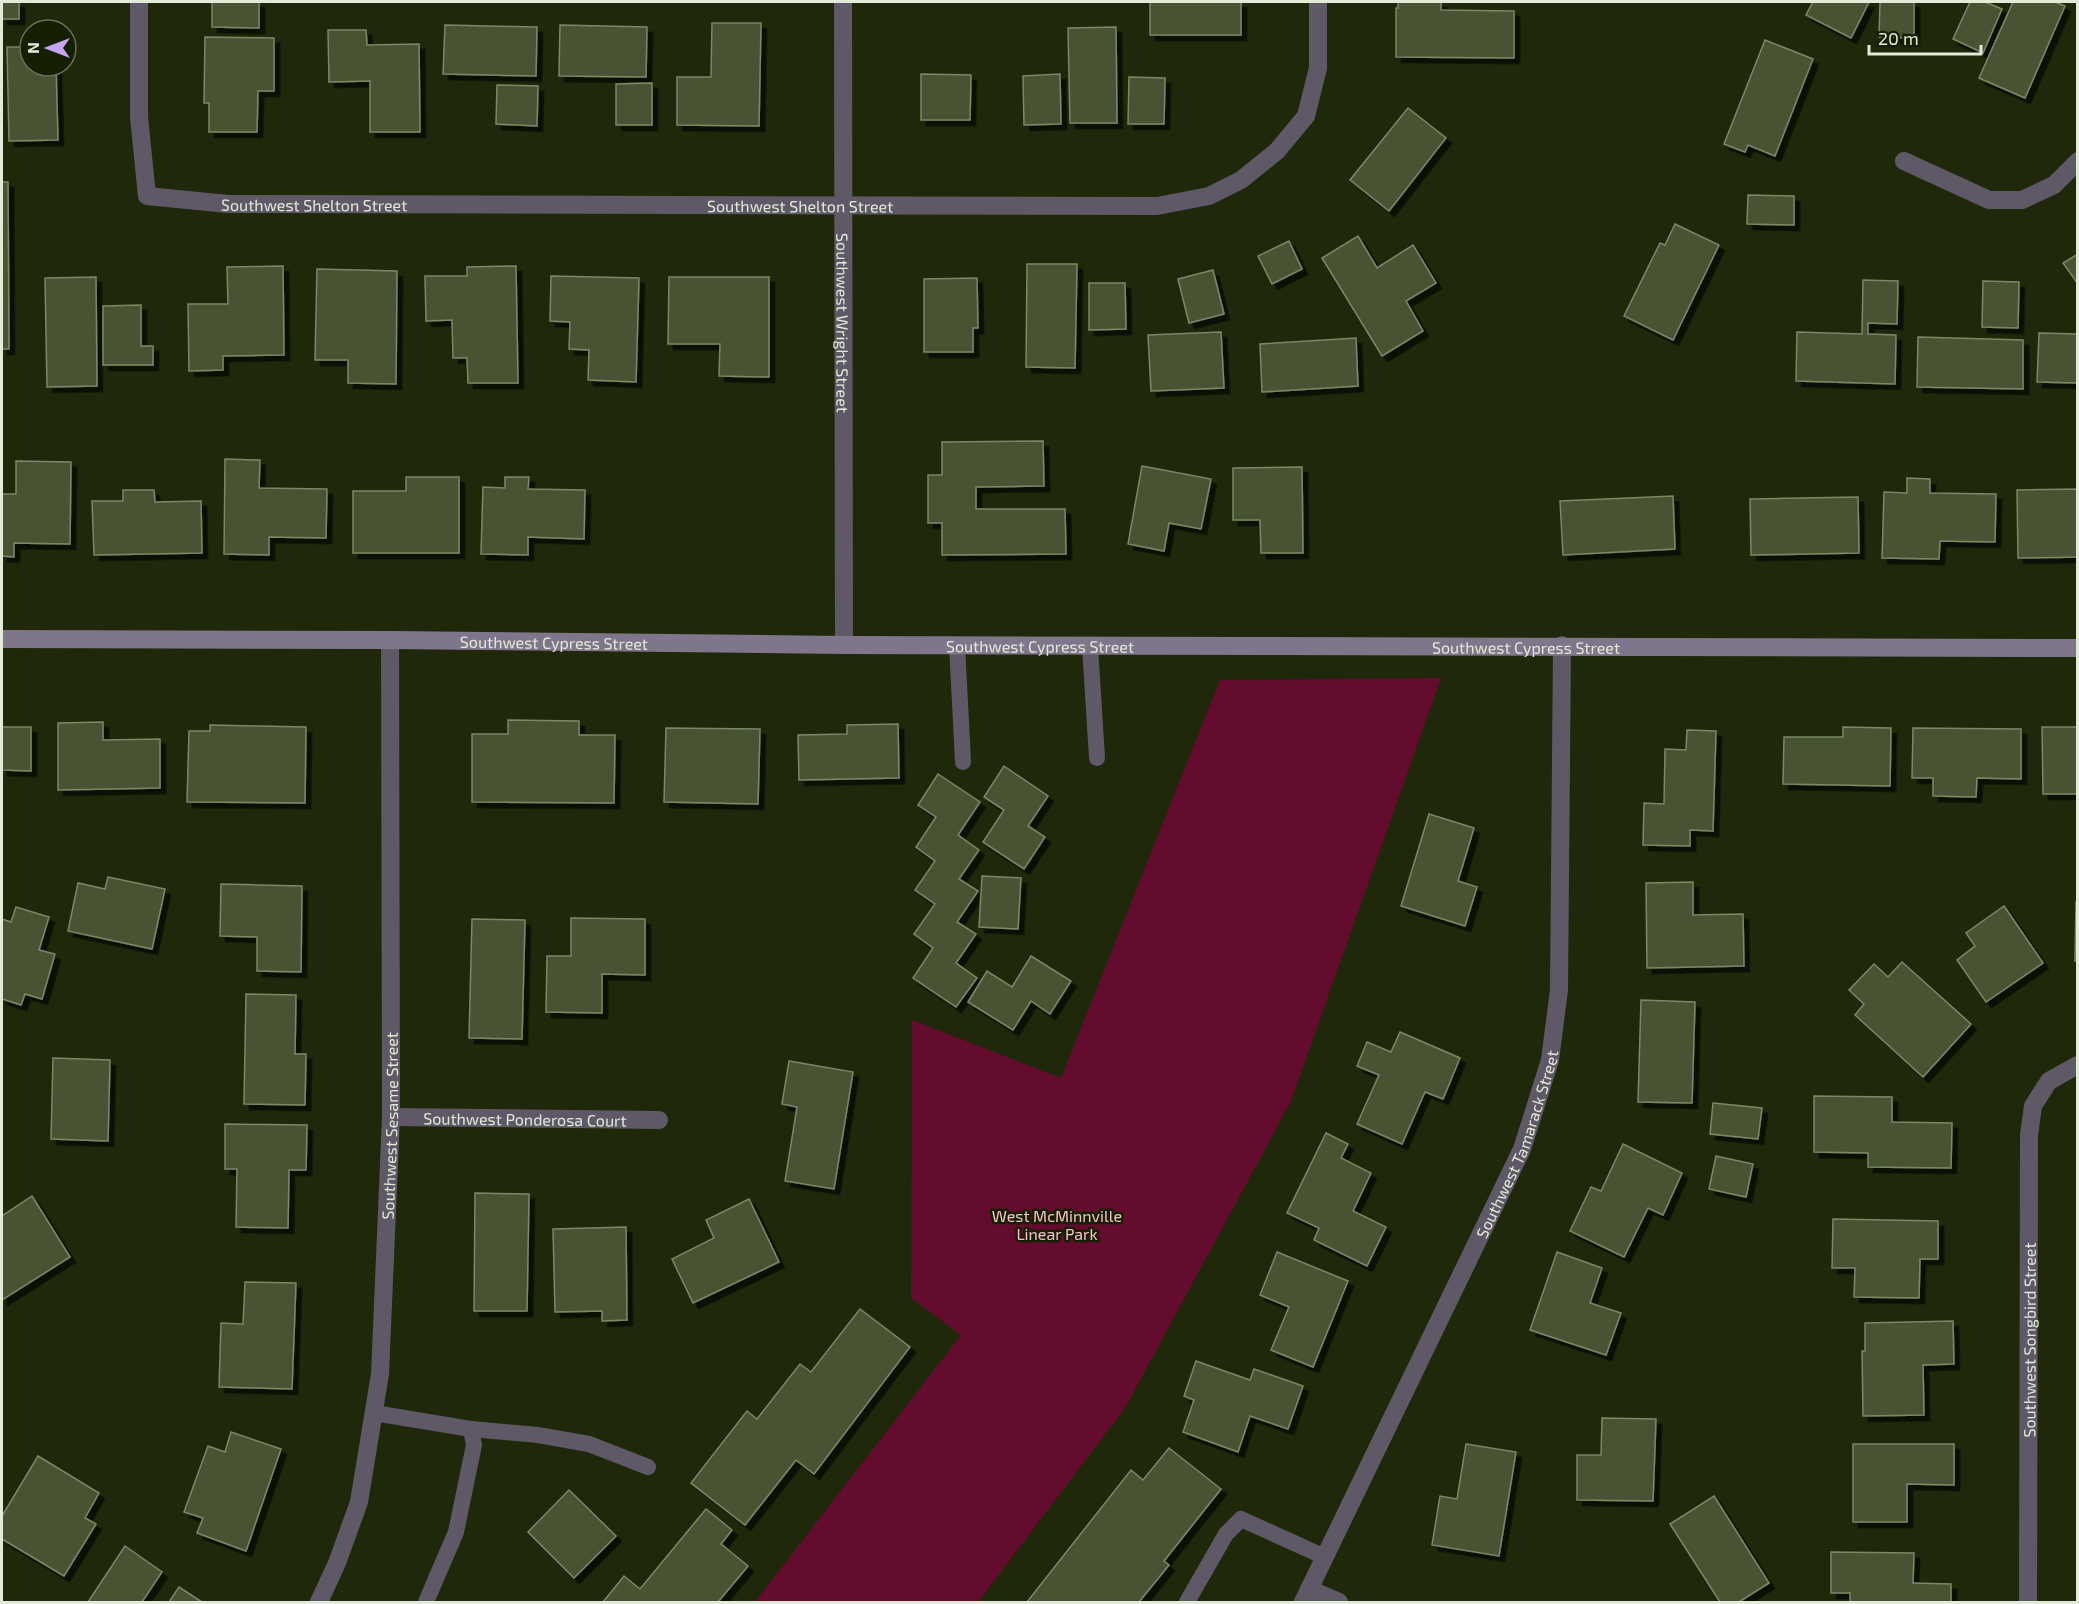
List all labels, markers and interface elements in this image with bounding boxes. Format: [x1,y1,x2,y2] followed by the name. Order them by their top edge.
[18,18,78,78] north arrow
[1869,18,1982,56] scale bar
[1878,27,1919,49] text: 20 m
[23,42,42,54] text: N
[220,194,407,214] street label: Southwest Shelton Street
[707,196,893,215] street label: Southwest Shelton Street
[834,233,853,413] street label: Southwest Wright Street
[460,631,648,652] street label: Southwest Cypress Street
[946,636,1134,655] street label: Southwest Cypress Street
[1432,637,1620,656] street label: Southwest Cypress Street
[377,1032,401,1220] street label: Southwest Sesame Street
[1471,1049,1561,1241] street label: Southwest Tamarack Street
[423,1108,627,1129] street label: Southwest Ponderosa Court
[992,1206,1122,1243] park label: West McMinnville Linear Park
[2019,1242,2038,1438] street label: Southwest Songbird Street

